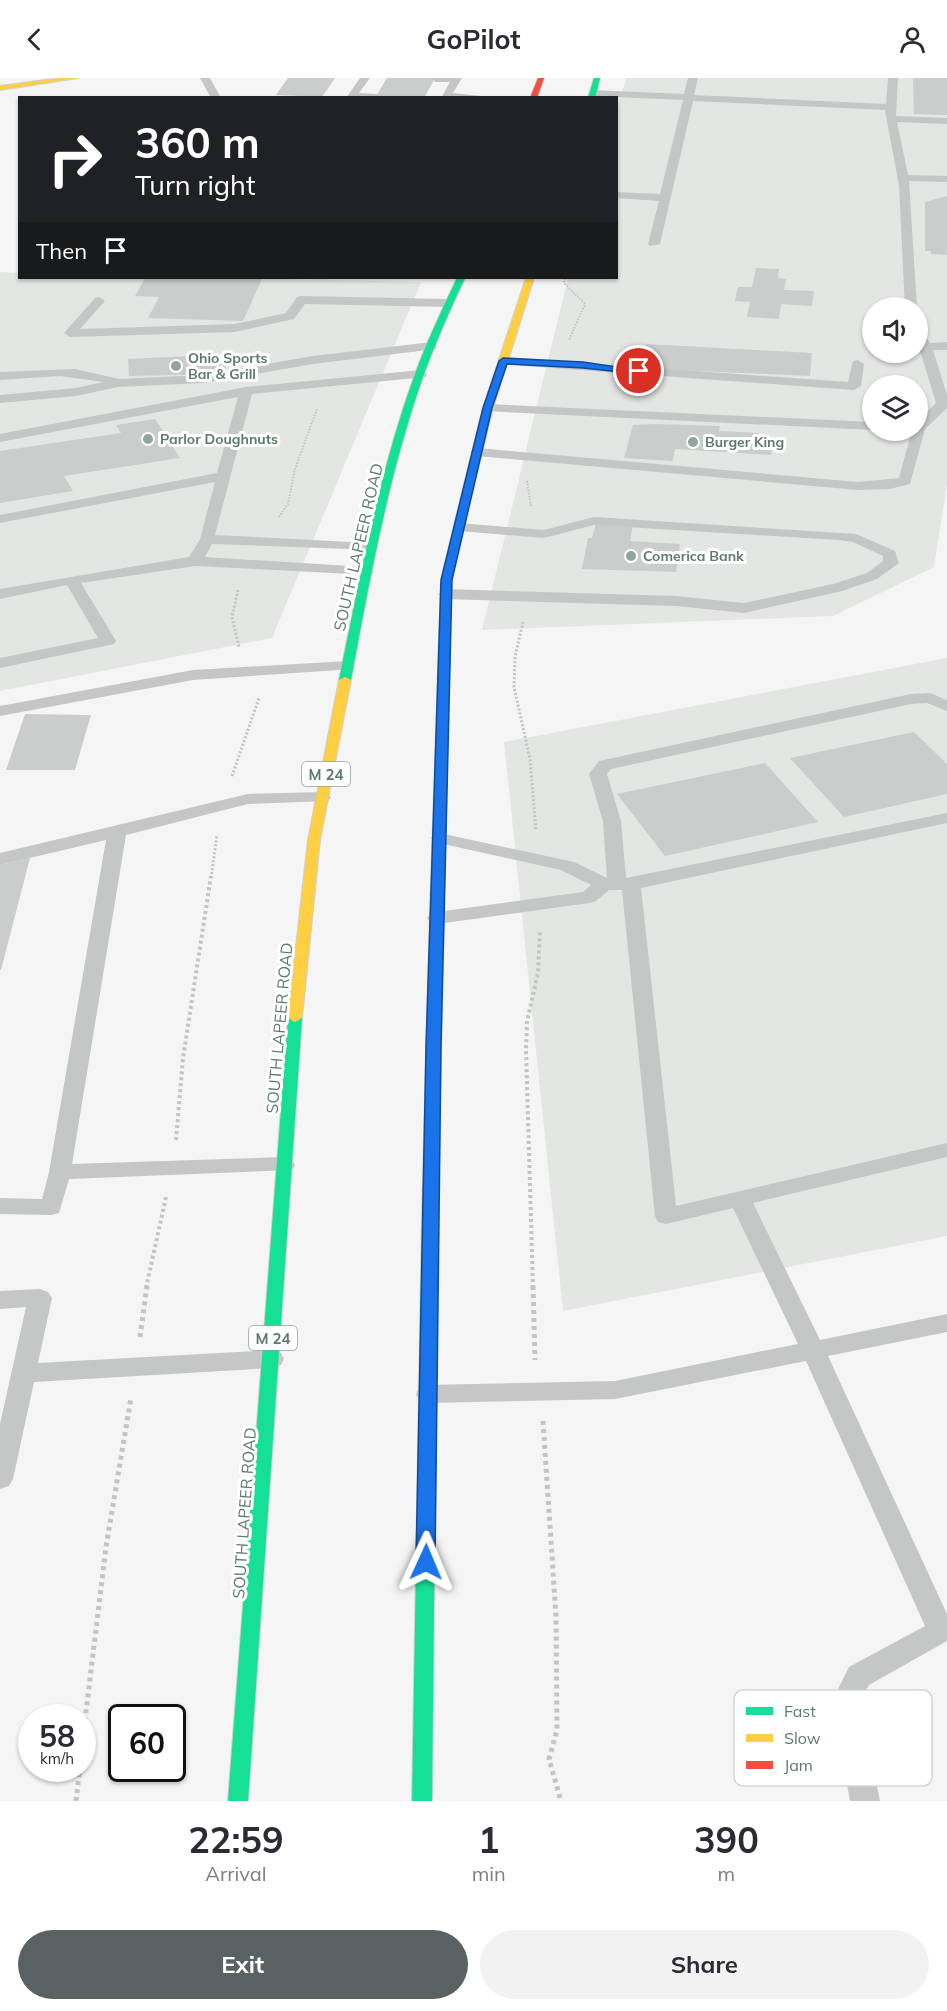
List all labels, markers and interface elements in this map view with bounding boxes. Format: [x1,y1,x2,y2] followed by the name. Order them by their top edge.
[426,22,521,56] text: GoPilot
[18,23,51,56] icon: back
[896,23,929,56] icon: person
[135,116,260,169] text: 360 m
[36,120,114,198] icon: right
[135,168,255,202] text: Turn right
[99,234,132,267] icon: arrive
[36,237,87,265] text: Then
[862,297,928,441] map controls
[862,297,928,363] button: sound
[613,345,664,396] pin
[188,349,267,383] place label: Ohio Sports Bar & Grill
[622,354,655,387] icon: arrive
[169,359,183,373] marker: Ohio Sports Bar & Grill
[862,375,928,441] button: layers
[160,430,278,448] place label: Parlor Doughnuts
[141,432,155,446] marker: Parlor Doughnuts
[705,433,784,451] place label: Burger King
[686,435,700,449] marker: Burger King
[329,461,387,633] street label: SOUTH LAPEER ROAD
[643,547,744,565] place label: Comerica Bank
[624,549,638,563] marker: Comerica Bank
[302,762,350,786] road number: M 24
[262,942,296,1114] street label: SOUTH LAPEER ROAD
[249,1326,297,1350] road number: M 24
[228,1427,260,1599] street label: SOUTH LAPEER ROAD
[394,1530,458,1594] position arrow
[734,1690,932,1786] legend
[784,1701,816,1721] text: Fast
[108,1704,186,1782] speed limit sign: 60
[39,1717,75,1755] text: 58
[784,1728,821,1748] text: Slow
[40,1749,74,1768] text: km/h
[784,1755,813,1775] text: Jam
[188,1817,284,1862] text: 22:59
[478,1817,500,1862] text: 1
[694,1817,759,1862] text: 390
[205,1861,266,1886] text: Arrival
[472,1861,506,1886] text: min
[718,1861,735,1886] text: m
[18,1930,468,1999] button: Exit
[480,1930,929,1999] button: Share

